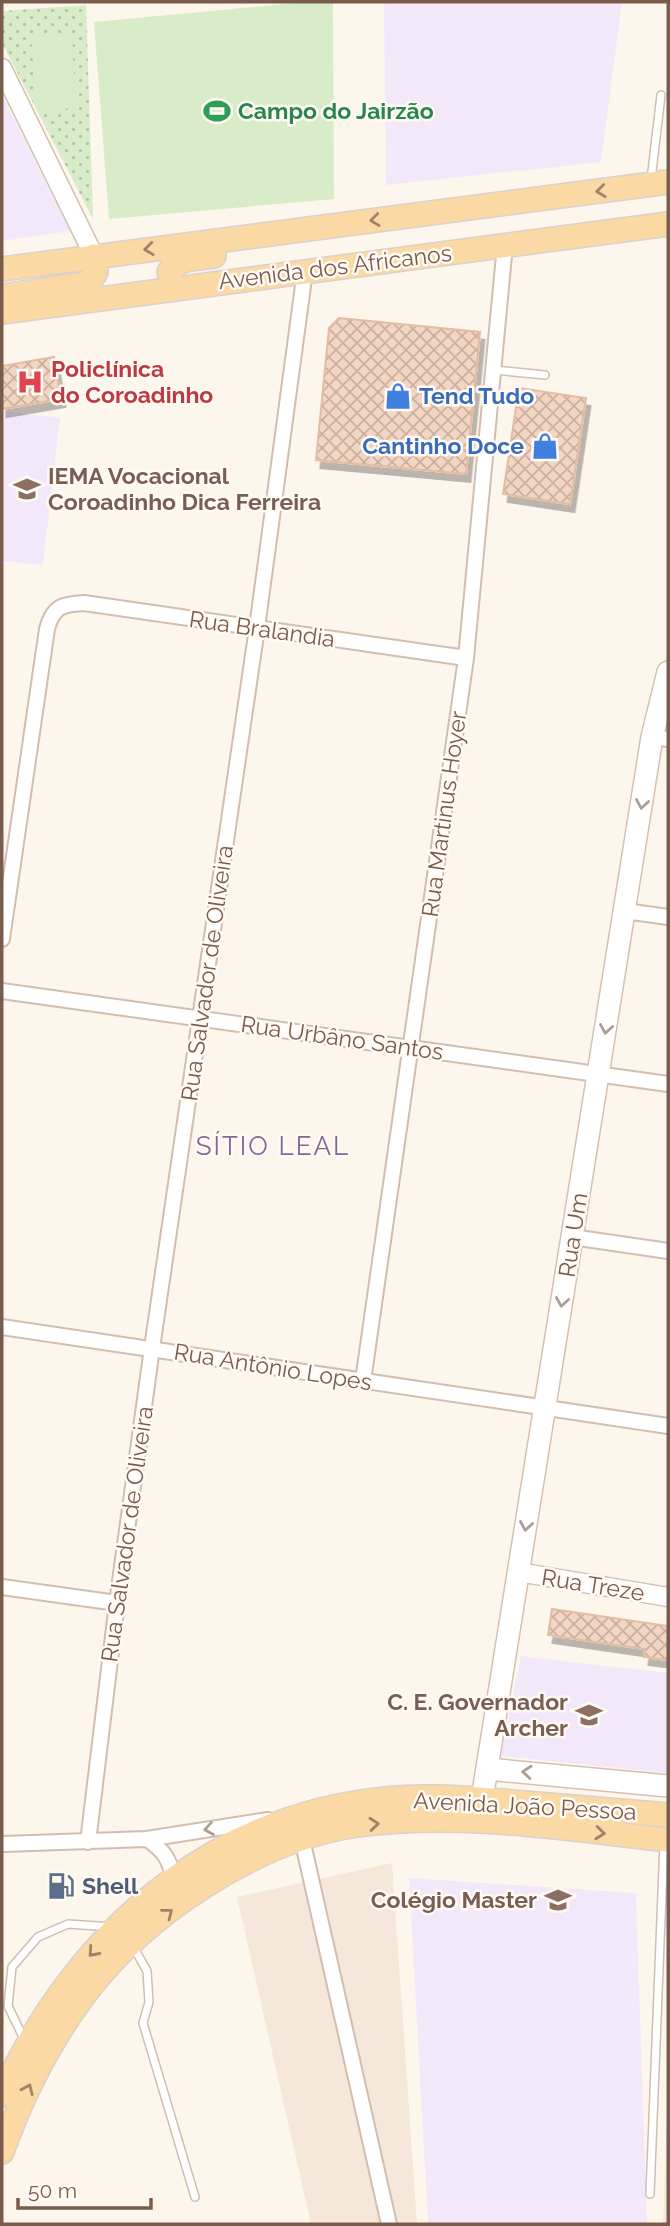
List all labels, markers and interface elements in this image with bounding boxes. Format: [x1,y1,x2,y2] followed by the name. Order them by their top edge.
[202,96,232,126] sports icon: Campo do Jairzão
[238,97,434,124] place label: Campo do Jairzão
[595,183,606,198] one-way arrow
[369,213,381,228] one-way arrow
[217,239,453,294] street label: Avenida dos Africanos
[144,242,155,257] one-way arrow
[51,355,213,408] place label: Policlínica do Coroadinho
[15,367,45,397] hospital icon: Policlínica do Coroadinho
[383,381,413,411] shop icon: Tend Tudo
[419,382,534,409] place label: Tend Tudo
[530,431,560,461] shop icon: Cantinho Doce
[362,432,524,459] place label: Cantinho Doce
[48,462,321,515] place label: IEMA Vocacional Coroadinho Dica Ferreira
[12,474,42,504] school or university icon: IEMA Vocacional Coroadinho Dica Ferreira
[187,605,337,652] street label: Rua Bralandia
[416,709,471,919] street label: Rua Martinus Hoyer
[635,798,650,810] one-way arrow
[175,843,238,1103] street label: Rua Salvador de Oliveira
[239,1010,445,1065] street label: Rua Urbâno Santos
[599,1023,614,1035] one-way arrow
[196,1131,350,1161] district label: SÍTIO LEAL
[553,1191,593,1279] street label: Rua Um
[555,1296,570,1308] one-way arrow
[172,1338,374,1395] street label: Rua Antônio Lopes
[95,1404,158,1664] street label: Rua Salvador de Oliveira
[519,1520,534,1532] one-way arrow
[540,1563,646,1606] street label: Rua Treze
[387,1688,568,1741] place label: C. E. Governador Archer
[574,1700,604,1730] school or university icon: C. E. Governador Archer
[521,1765,532,1780] one-way arrow
[413,1786,637,1825] street label: Avenida João Pessoa
[368,1817,379,1832] one-way arrow
[203,1822,215,1837] one-way arrow
[594,1825,606,1840] one-way arrow
[46,1871,76,1901] fuel station icon: Shell
[82,1872,139,1899] place label: Shell
[543,1885,573,1915] school or university icon: Colégio Master
[371,1886,537,1913] place label: Colégio Master
[159,1909,172,1921] one-way arrow
[88,1944,101,1957] one-way arrow
[20,2084,34,2097] one-way arrow
[18,2166,150,2210] scale bar
[28,2178,77,2203] text: 50 m

